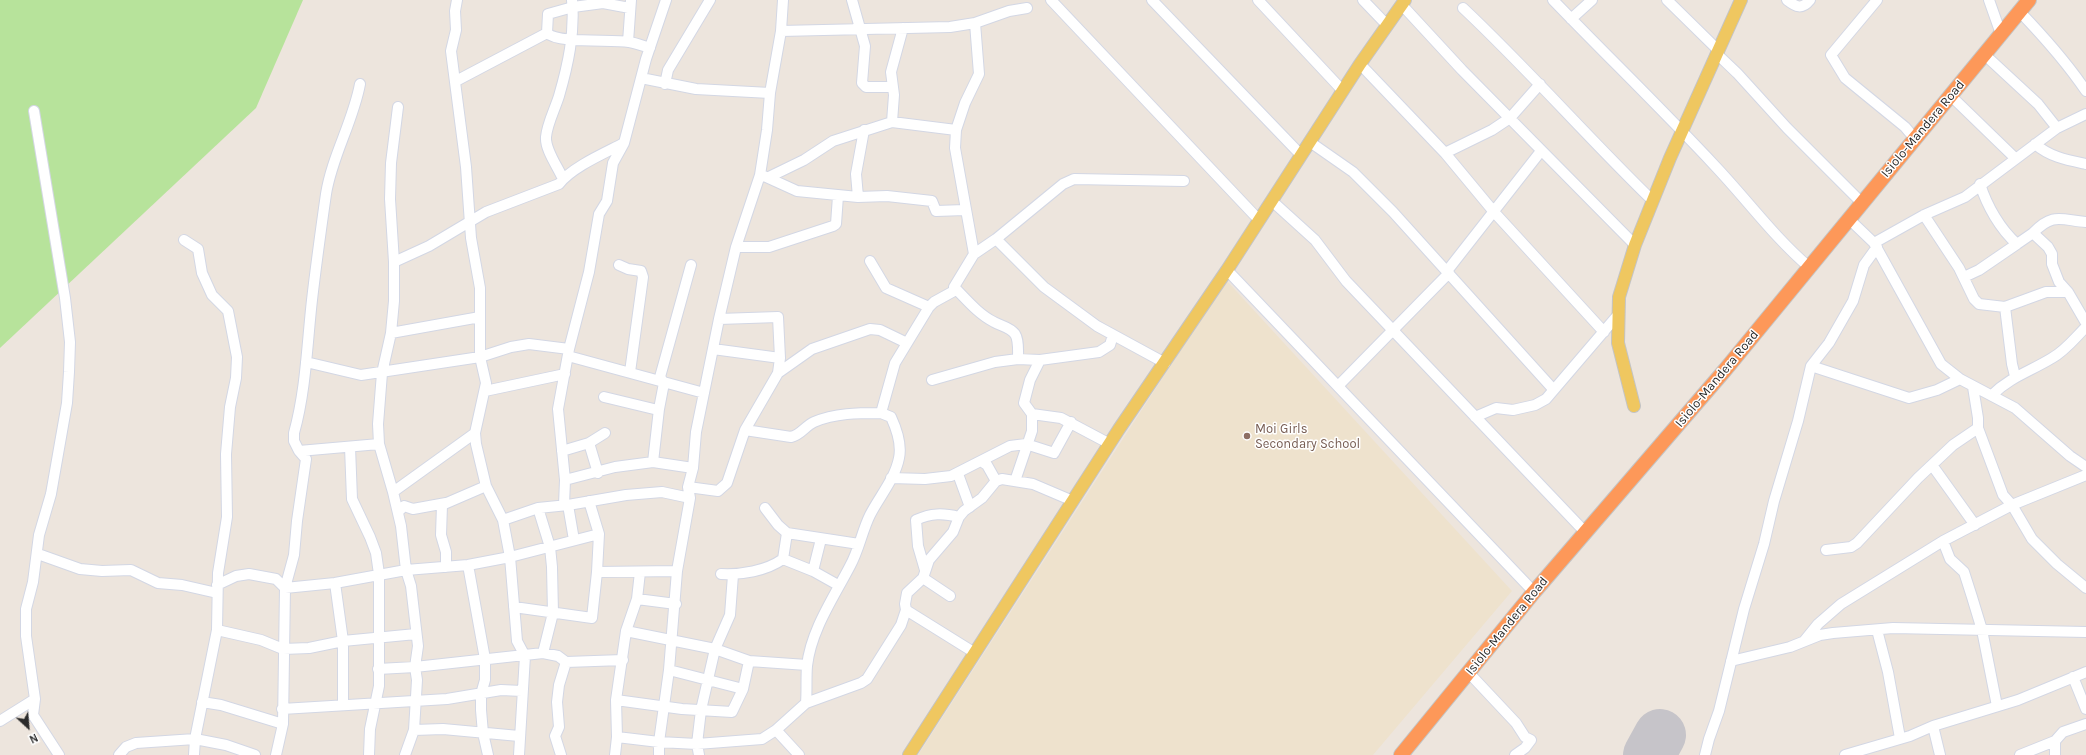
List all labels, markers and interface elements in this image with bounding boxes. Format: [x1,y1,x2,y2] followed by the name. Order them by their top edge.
[1878,77,1968,181] street label: Isiolo-Mandera Road
[1672,327,1762,431] street label: Isiolo-Mandera Road
[1255,421,1360,452] place label: Moi Girls Secondary School
[1242,431,1252,441] marker: Moi Girls Secondary School
[1463,574,1551,678] street label: Isiolo-Mandera Road
[8,707,48,747] north arrow
[27,731,40,746] text: N

